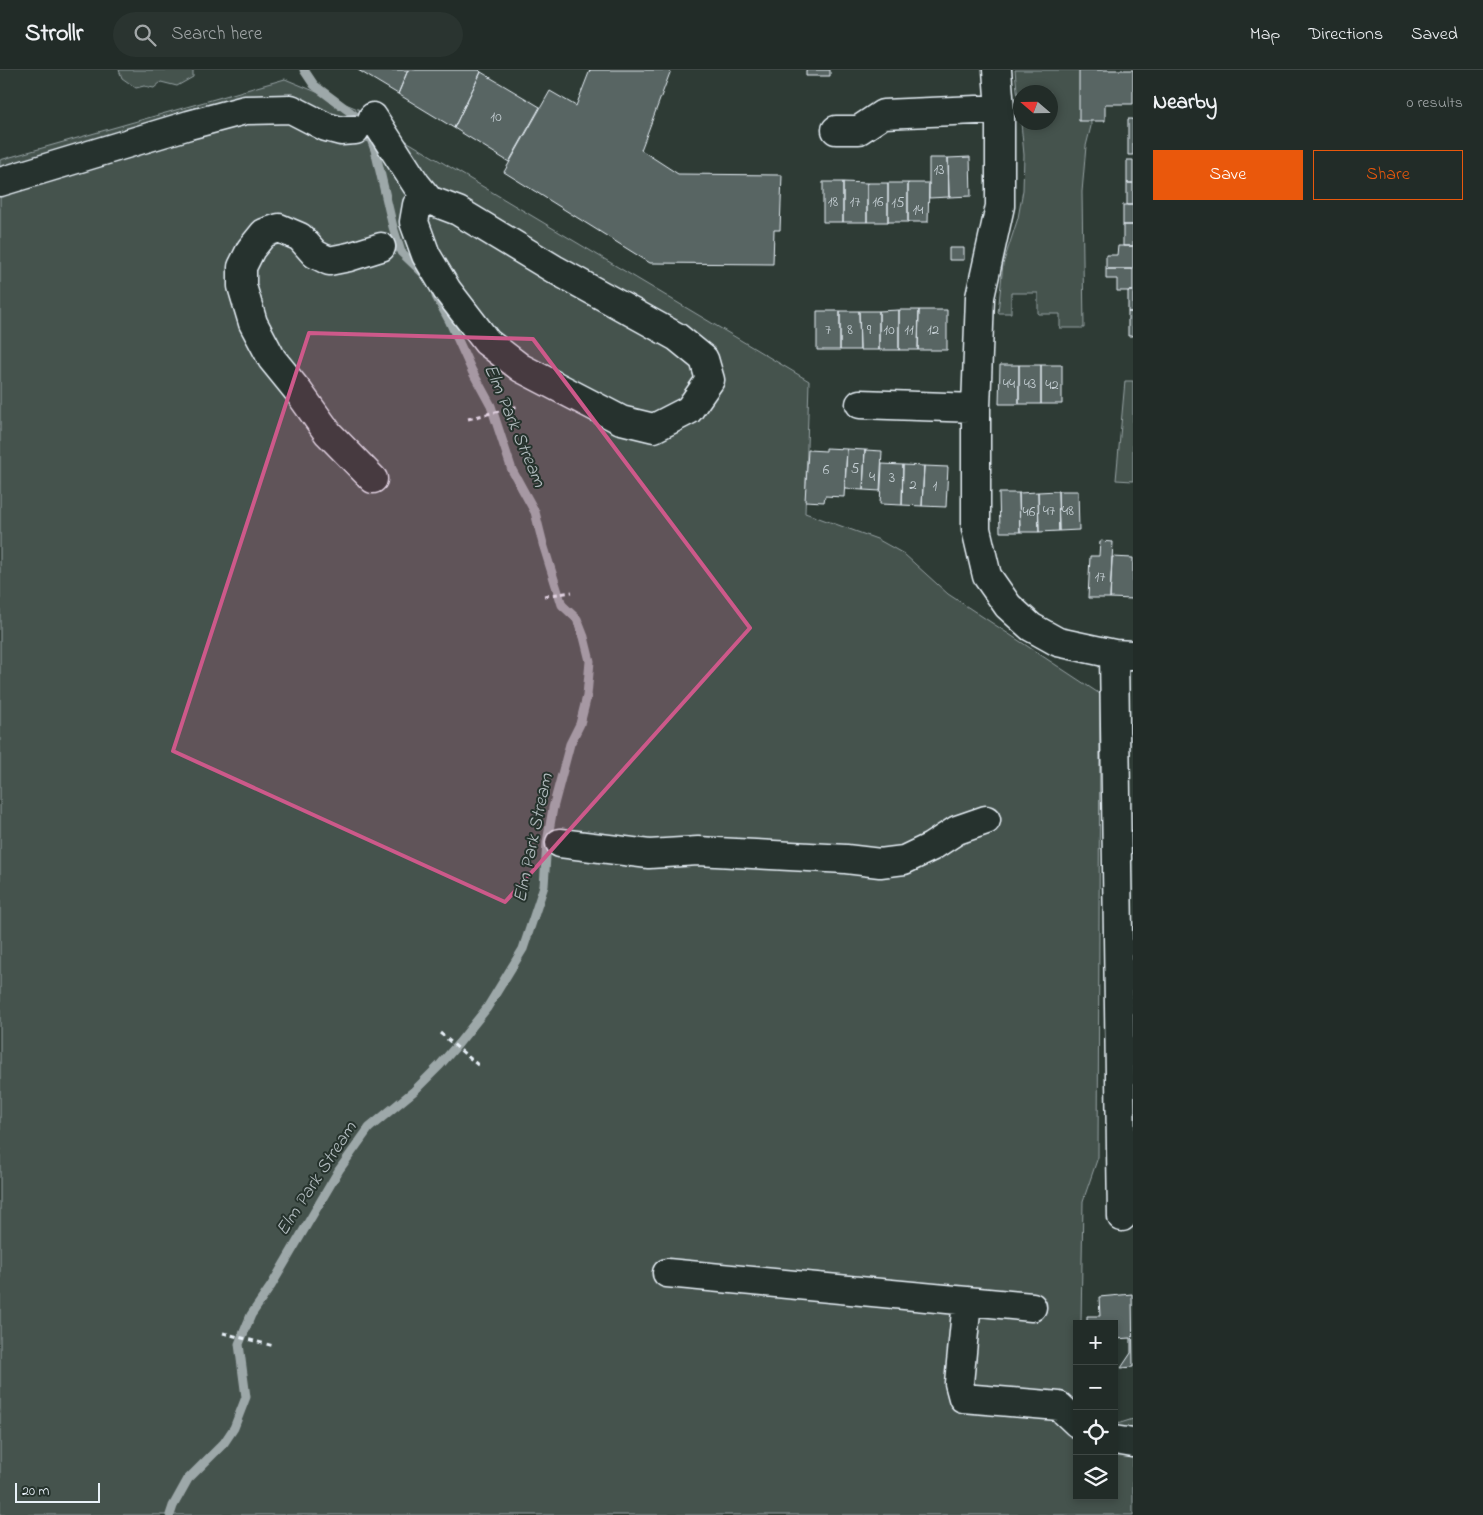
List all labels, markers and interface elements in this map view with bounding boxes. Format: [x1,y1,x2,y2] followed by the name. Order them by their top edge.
[113,12,463,57] search box
[25,17,83,52] text: Strollr
[131,21,159,49] icon: search
[171,21,262,48] text: Search here
[1250,22,1280,48] text: Map
[1308,22,1383,48] text: Directions
[1411,22,1458,48] text: Saved
[1013,85,1058,130] north arrow
[1153,88,1217,118] text: Nearby
[1407,91,1463,115] text: 0 results
[490,106,502,128] house number: 10
[1153,150,1303,200] button: Save
[1313,150,1463,200] button: Share
[934,159,944,181] house number: 13
[828,191,839,213] house number: 18
[850,191,860,213] house number: 17
[872,191,884,213] house number: 16
[891,192,905,214] house number: 15
[913,199,923,221] house number: 14
[825,319,831,341] house number: 7
[847,319,853,341] house number: 8
[867,319,872,341] house number: 9
[883,319,895,341] house number: 10
[904,319,914,341] house number: 11
[927,319,940,341] house number: 12
[476,360,552,492] water label: Elm Park Stream
[1003,373,1015,395] house number: 44
[1024,373,1036,395] house number: 43
[1045,374,1059,396] house number: 42
[851,458,860,480] house number: 5
[823,459,830,481] house number: 6
[869,466,875,488] house number: 4
[889,467,895,489] house number: 3
[909,474,917,496] house number: 2
[933,475,938,497] house number: 1
[1043,500,1055,522] house number: 47
[1062,500,1074,522] house number: 48
[1023,501,1036,523] house number: 46
[1095,566,1105,588] house number: 17
[507,771,561,905] water label: Elm Park Stream
[270,1116,364,1241] water label: Elm Park Stream
[1073,1320,1118,1500] map controls
[1073,1320,1118,1365] button: +
[1073,1365,1118,1410] button: −
[1073,1410,1118,1455] button: locate
[1073,1455,1118,1500] button: layers
[15,1480,100,1503] scale bar
[22,1481,49,1502] text: 20 m

